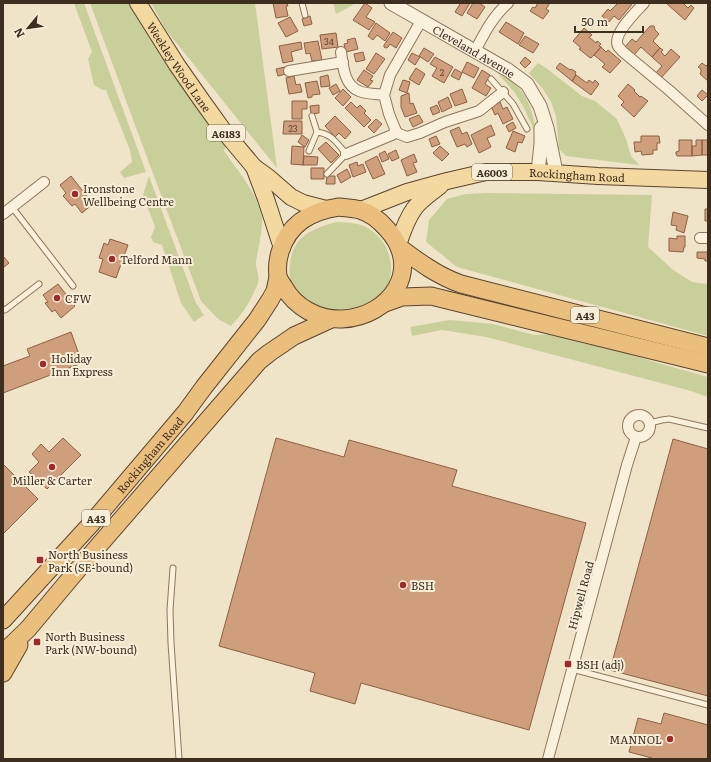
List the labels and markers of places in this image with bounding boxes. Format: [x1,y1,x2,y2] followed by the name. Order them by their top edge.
[83,180,174,209] place label: Ironstone Wellbeing Centre
[70,189,80,199] marker: Ironstone Wellbeing Centre
[120,251,192,267] place label: Telford Mann
[107,254,117,264] marker: Telford Mann
[65,290,91,306] place label: CFW
[52,293,62,303] marker: CFW
[51,350,113,379] place label: Holiday Inn Express
[38,359,48,369] marker: Holiday Inn Express
[47,462,57,472] marker: Miller & Carter
[12,472,93,488] place label: Miller & Carter
[48,546,133,575] place label: North Business Park (SE-bound)
[35,555,45,565] marker: North Business Park (SE-bound)
[411,577,434,593] place label: BSH
[398,580,408,590] marker: BSH
[45,628,137,657] place label: North Business Park (NW-bound)
[32,637,42,647] marker: North Business Park (NW-bound)
[576,656,624,672] place label: BSH (adj)
[563,659,573,669] marker: BSH (adj)
[609,731,662,747] place label: MANNOL
[665,734,675,744] marker: MANNOL

